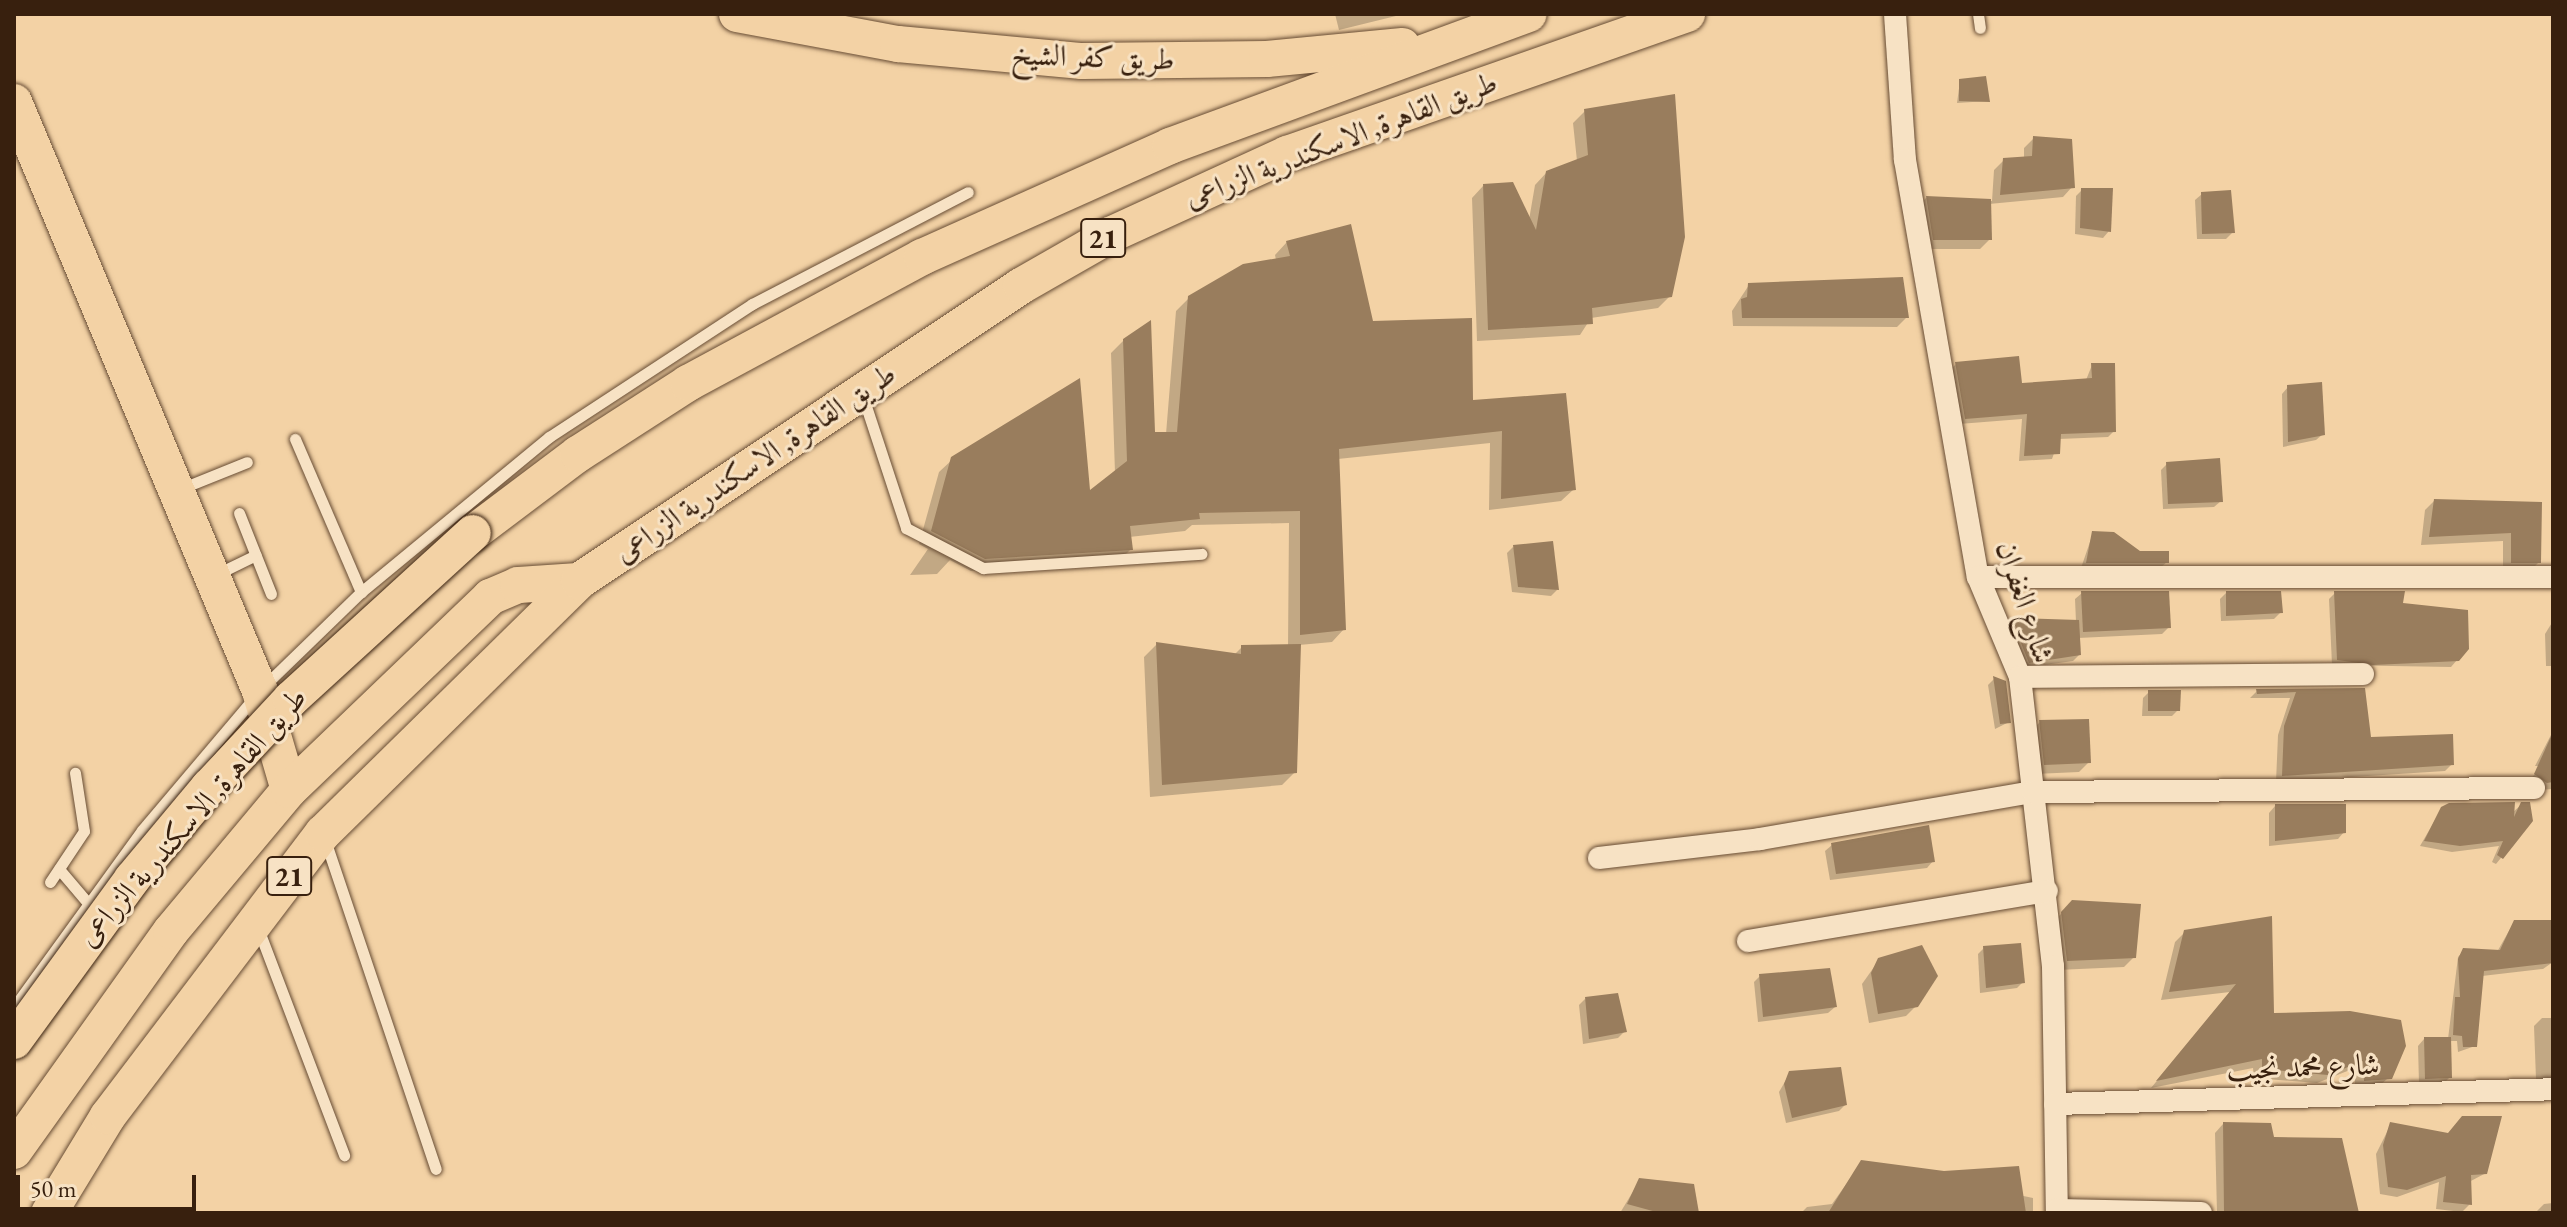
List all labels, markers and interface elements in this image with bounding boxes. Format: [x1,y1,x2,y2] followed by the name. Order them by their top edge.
[1011,36,1175,78] street label: طريق كفر الشيخ
[1180,64,1502,216] street label: طريق القاهرة, الاسكندرية الزراعى
[1079,214,1127,262] road number: 21
[607,355,903,571] street label: طريق القاهرة, الاسكندرية الزراعى
[1988,536,2062,668] street label: شارع الغفران
[70,680,314,954] street label: طريق القاهرة, الاسكندرية الزراعى
[265,852,313,900] road number: 21
[2226,1046,2380,1088] street label: شارع محمد نجيب
[20,1159,200,1209] scale bar
[30,1173,77,1204] text: 50 m

